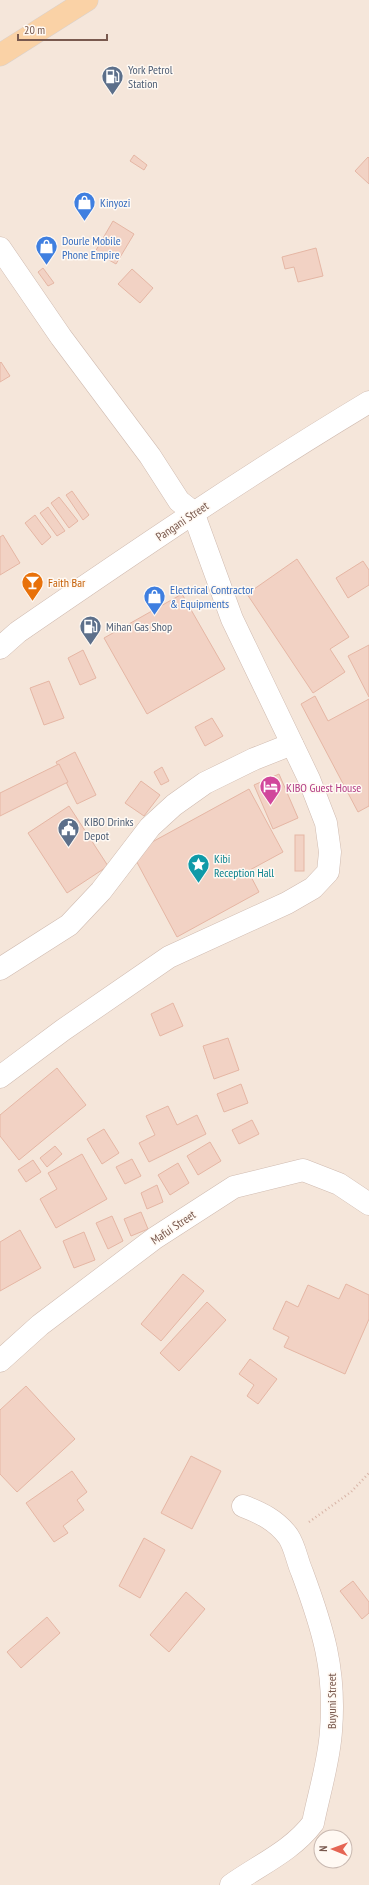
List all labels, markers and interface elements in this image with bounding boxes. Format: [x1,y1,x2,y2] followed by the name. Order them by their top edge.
[18,16,107,42] scale bar
[24,22,45,37] text: 20 m
[128,62,173,91] place label: York Petrol Station
[100,63,126,96] fuel station icon: York Petrol Station
[72,189,98,222] shop icon: Kinyozi
[100,195,130,210] place label: Kinyozi
[62,233,121,262] place label: Dourle Mobile Phone Empire
[34,234,60,267] shop icon: Dourle Mobile Phone Empire
[153,498,212,544] street label: Pangani Street
[20,569,46,602] bar icon: Faith Bar
[48,575,86,590] place label: Faith Bar
[170,582,254,611] place label: Electrical Contractor & Equipments
[141,583,167,616] shop icon: Electrical Contractor & Equipments
[77,613,103,646] fuel station icon: Mihan Gas Shop
[106,619,172,634] place label: Mihan Gas Shop
[257,774,283,807] hotel icon: KIBO Guest House
[286,780,361,795] place label: KIBO Guest House
[84,814,134,843] place label: KIBO Drinks Depot
[56,815,82,848] public building icon: KIBO Drinks Depot
[214,851,274,880] place label: Kibi Reception Hall
[185,852,211,885] place icon: Kibi Reception Hall
[148,1206,199,1247] street label: Mafui Street
[324,1672,339,1729] street label: Buyuni Street
[313,1829,353,1869] north arrow
[316,1846,330,1852] text: N

